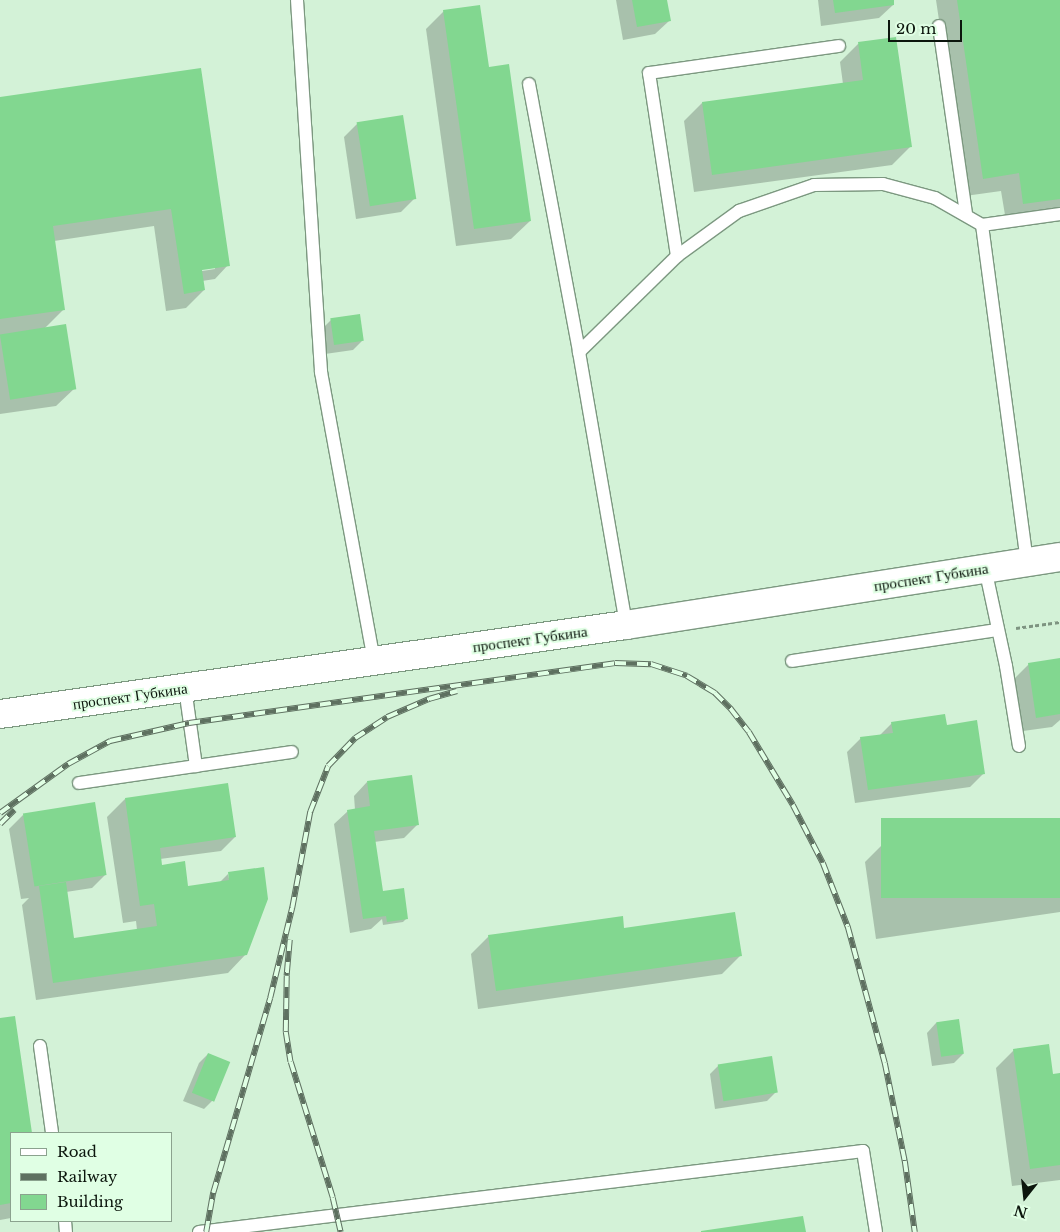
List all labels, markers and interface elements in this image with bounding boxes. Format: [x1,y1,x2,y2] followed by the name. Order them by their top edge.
[890,10,964,42] scale bar
[896,19,936,38] text: 20 m
[872,559,990,595] street label: проспект Губкина
[471,622,589,656] street label: проспект Губкина
[71,679,189,713] street label: проспект Губкина
[10,1132,172,1222] legend
[57,1142,97,1161] text: Road
[57,1167,117,1186] text: Railway
[1000,1172,1050,1222] north arrow
[57,1192,123,1211] text: Building
[1012,1201,1030,1222] text: N

